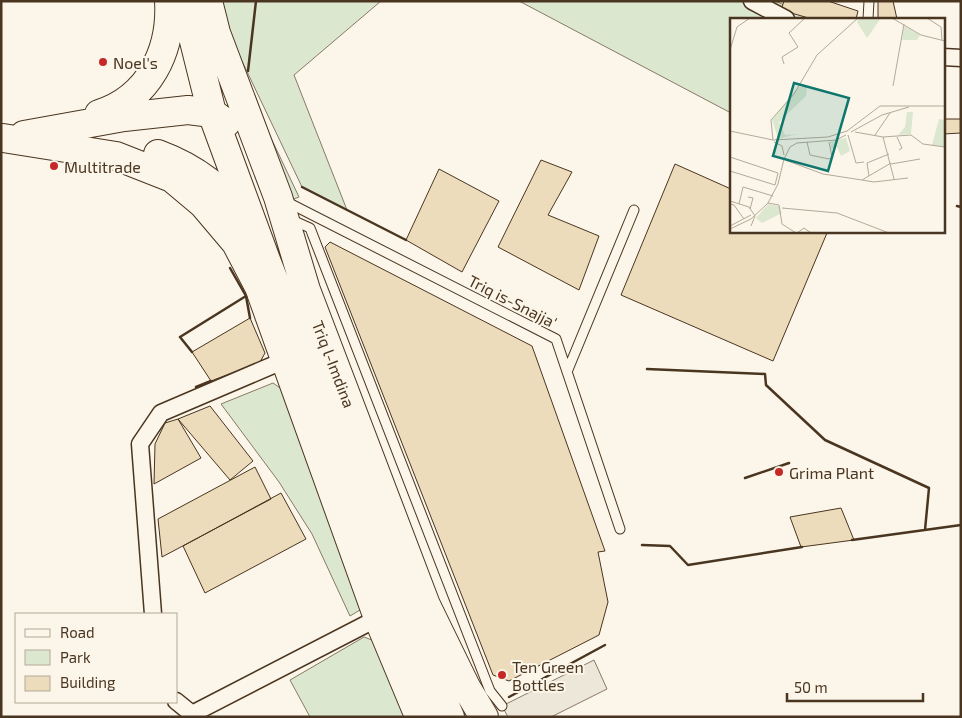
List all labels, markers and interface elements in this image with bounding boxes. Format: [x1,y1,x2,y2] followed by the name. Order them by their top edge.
[730,18,944,232] inset map
[113,53,158,72] place label: Noel's
[97,56,109,68] marker: Noel's
[64,157,141,176] place label: Multitrade
[48,160,60,172] marker: Multitrade
[465,271,561,332] street label: Triq is-Snajja'
[309,318,359,410] street label: Triq l-Imdina
[789,463,874,482] place label: Grima Plant
[773,466,785,478] marker: Grima Plant
[15,613,178,703] legend
[60,623,95,641] text: Road
[60,648,91,666] text: Park
[512,657,584,694] place label: Ten Green Bottles
[496,669,508,681] marker: Ten Green Bottles
[787,670,923,702] scale bar
[60,673,116,691] text: Building
[794,678,828,696] text: 50 m

